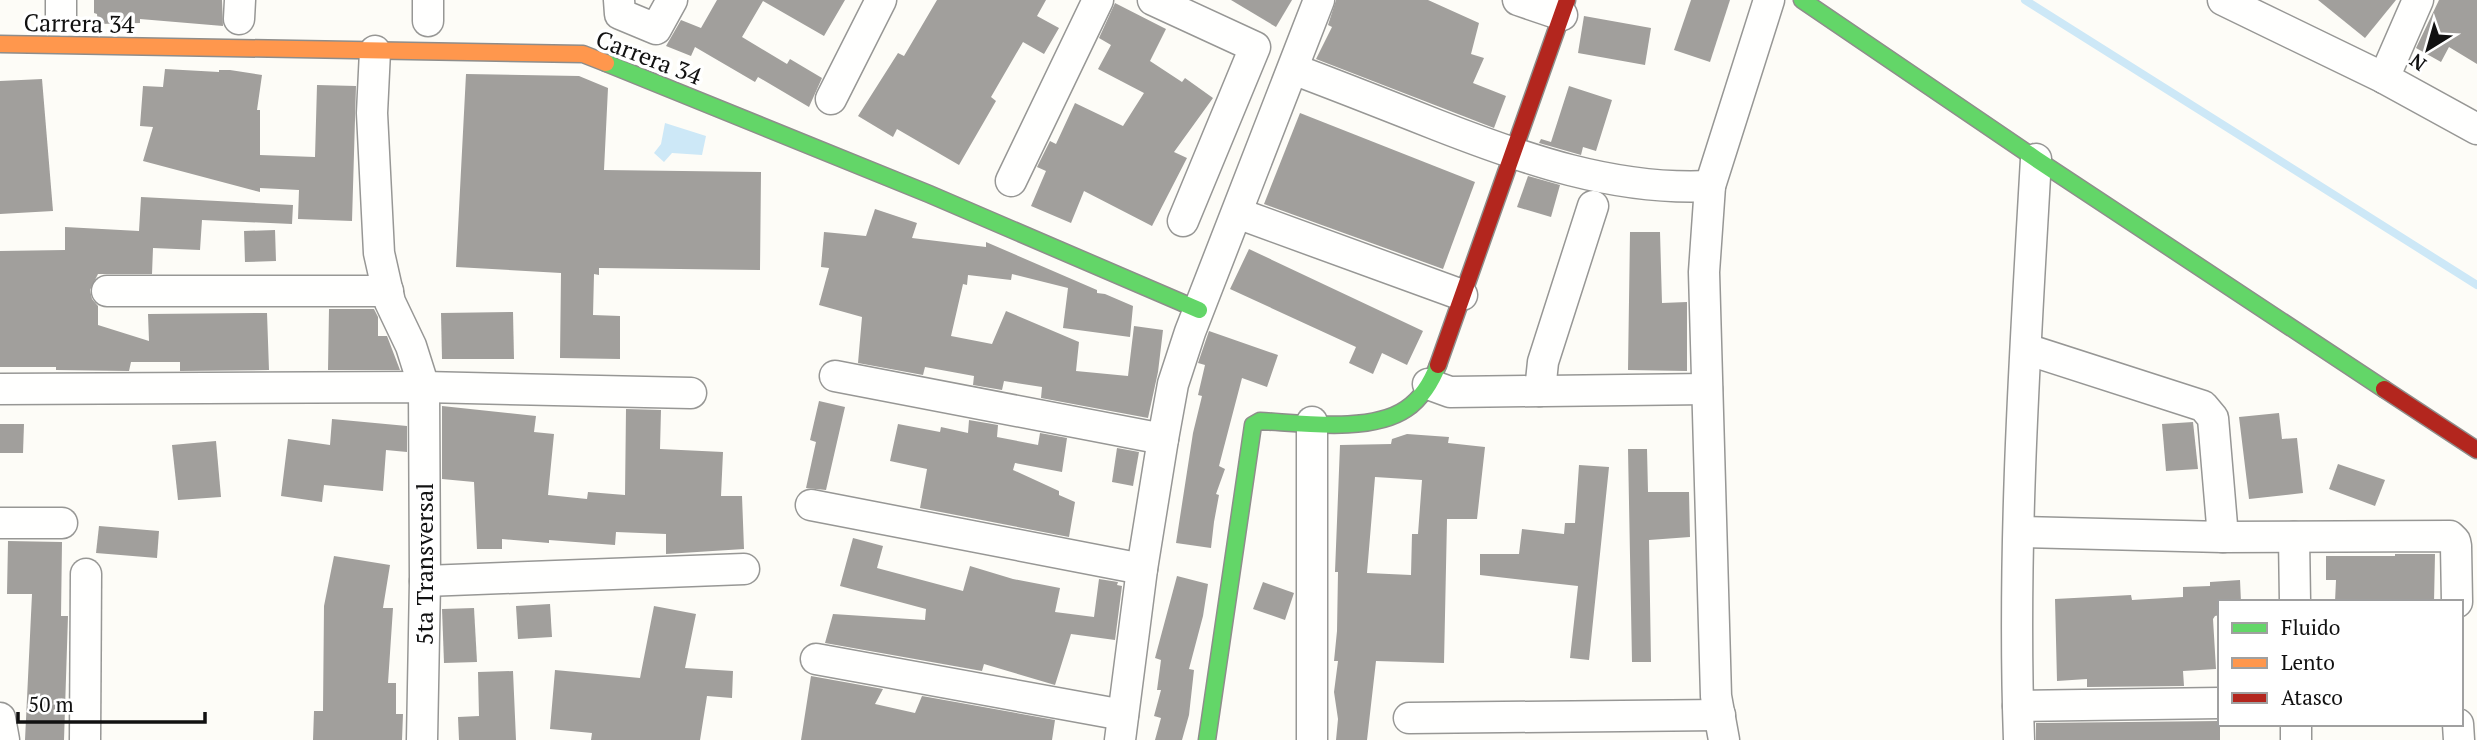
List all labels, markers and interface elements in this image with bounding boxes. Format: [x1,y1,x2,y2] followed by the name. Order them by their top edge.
[23,6,135,40] street label: Carrera 34
[2393,14,2463,84] north arrow
[592,22,707,92] street label: Carrera 34
[2404,48,2431,77] text: N
[408,483,440,645] street label: 5ta Transversal
[2218,600,2463,726] legend
[2281,613,2340,641] text: Fluido
[2281,648,2335,676] text: Lento
[18,680,205,724] scale bar
[2281,683,2343,711] text: Atasco
[28,690,74,718] text: 50 m

